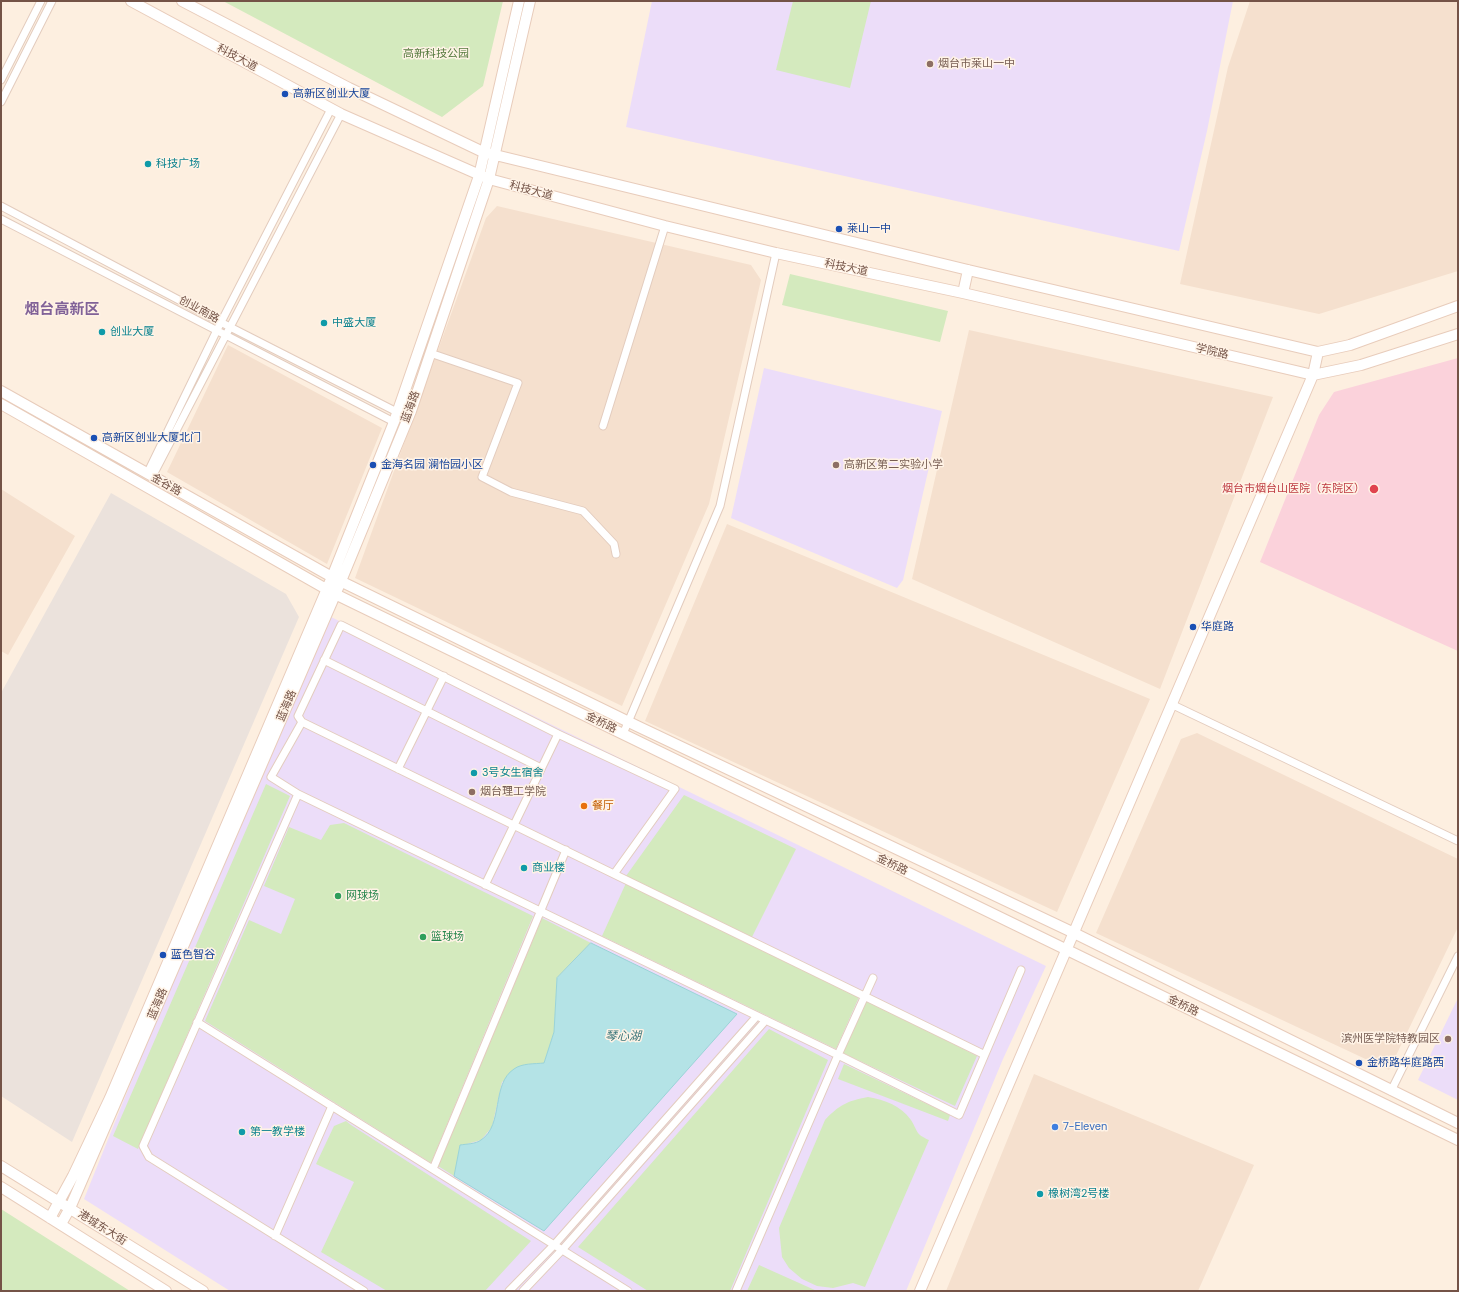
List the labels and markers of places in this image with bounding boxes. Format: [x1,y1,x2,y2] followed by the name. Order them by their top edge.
[938,57,1015,71] place label: 烟台市莱山一中
[925,59,935,69] marker: 烟台市莱山一中
[293,87,370,101] place label: 高新区创业大厦
[280,89,290,99] marker: 高新区创业大厦
[156,157,200,171] place label: 科技广场
[143,159,153,169] marker: 科技广场
[847,222,891,236] place label: 莱山一中
[834,224,844,234] marker: 莱山一中
[332,316,376,330] place label: 中盛大厦
[319,318,329,328] marker: 中盛大厦
[110,325,154,339] place label: 创业大厦
[97,327,107,337] marker: 创业大厦
[102,431,201,445] place label: 高新区创业大厦北门
[89,433,99,443] marker: 高新区创业大厦北门
[381,458,483,472] place label: 金海名园 澜怡园小区
[844,458,943,472] place label: 高新区第二实验小学
[368,460,378,470] marker: 金海名园 澜怡园小区
[831,460,841,470] marker: 高新区第二实验小学
[1222,482,1365,496] place label: 烟台市烟台山医院（东院区）
[1368,483,1380,495] marker: 烟台市烟台山医院（东院区）
[1201,620,1234,634] place label: 华庭路
[1188,622,1198,632] marker: 华庭路
[482,766,544,780] place label: 3号女生宿舍
[469,768,479,778] marker: 3号女生宿舍
[480,785,546,799] place label: 烟台理工学院
[467,787,477,797] marker: 烟台理工学院
[592,799,614,813] place label: 餐厅
[579,801,589,811] marker: 餐厅
[532,861,565,875] place label: 商业楼
[519,863,529,873] marker: 商业楼
[346,889,379,903] place label: 网球场
[333,891,343,901] marker: 网球场
[431,930,464,944] place label: 篮球场
[418,932,428,942] marker: 篮球场
[171,948,215,962] place label: 蓝色智谷
[158,950,168,960] marker: 蓝色智谷
[1341,1032,1440,1046] place label: 滨州医学院特教园区
[1443,1034,1453,1044] marker: 滨州医学院特教园区
[1367,1056,1444,1070] place label: 金桥路华庭路西
[1354,1058,1364,1068] marker: 金桥路华庭路西
[1063,1120,1107,1134] place label: 7-Eleven
[1050,1122,1060,1132] marker: 7-Eleven
[250,1125,305,1139] place label: 第一教学楼
[237,1127,247,1137] marker: 第一教学楼
[1048,1187,1109,1201] place label: 橡树湾2号楼
[1035,1189,1045,1199] marker: 橡树湾2号楼

